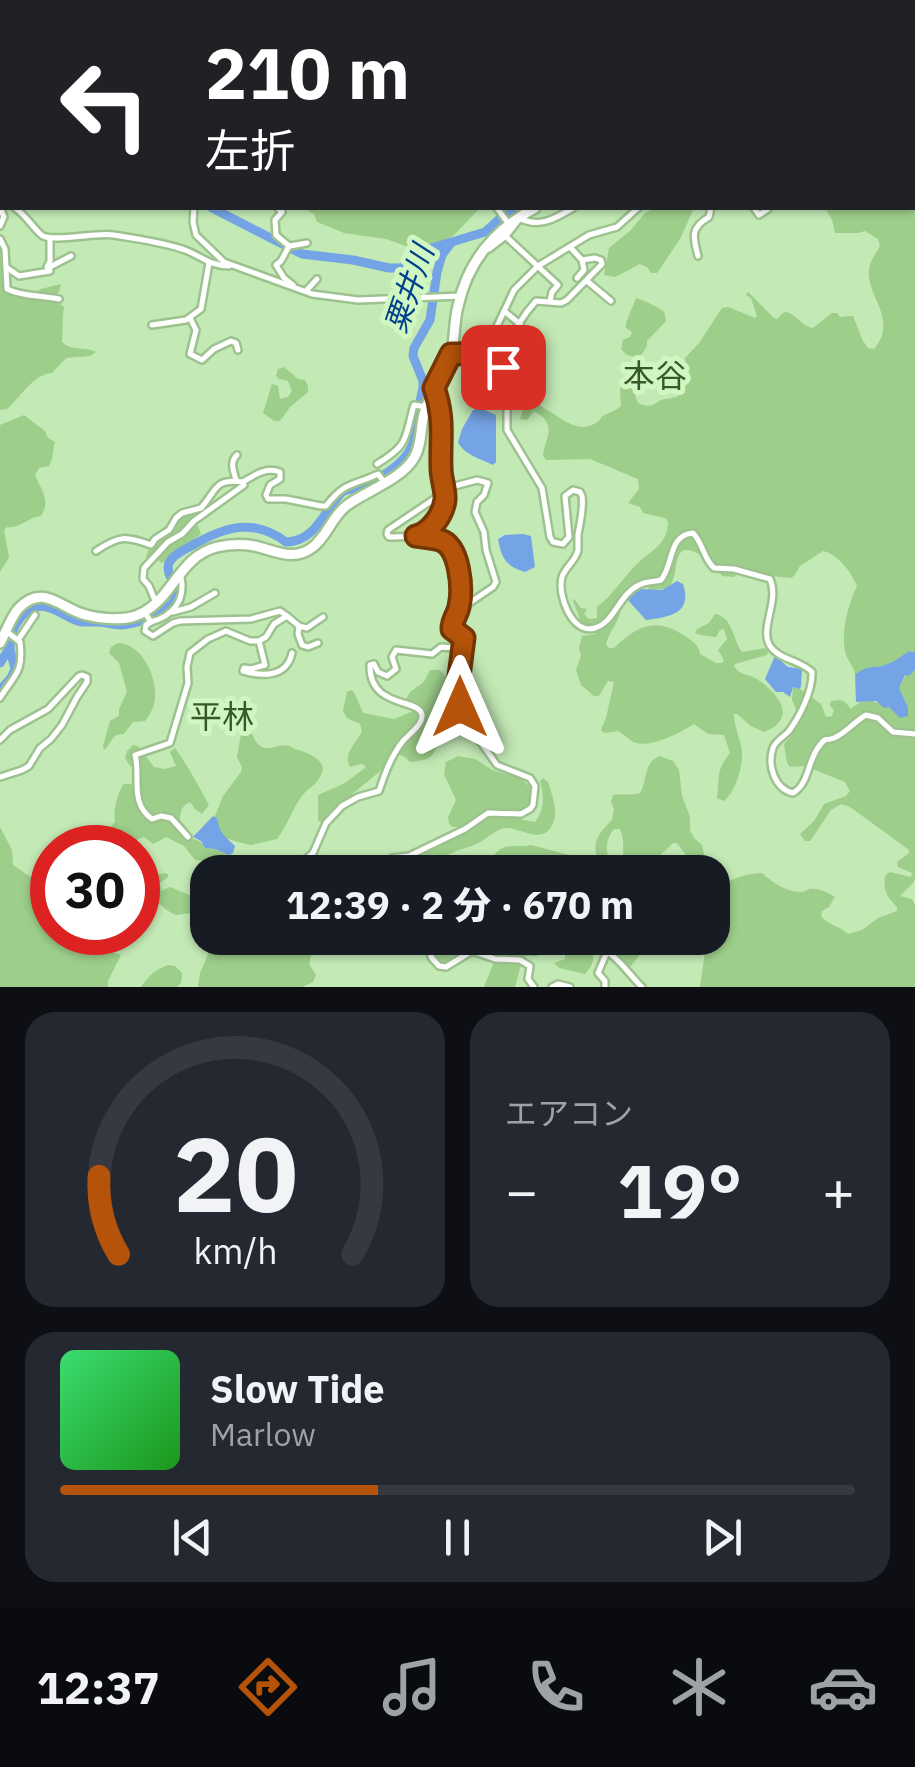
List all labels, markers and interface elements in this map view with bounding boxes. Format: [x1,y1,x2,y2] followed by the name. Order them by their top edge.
[205,27,410,118] text: 210 m
[40,40,170,170] icon: left
[205,121,295,179] text: 左折
[375,237,443,337] water label: 粟井川
[461,325,546,410] pin
[476,340,531,395] icon: arrive
[623,354,687,396] district label: 本谷
[408,655,512,759] position arrow
[190,695,254,737] district label: 平林
[30,825,160,955] speed limit sign: 30
[286,880,634,929] text: 12:39 · 2 分 · 670 m
[505,1092,633,1134] text: エアコン
[173,1105,297,1241] text: 20
[617,1141,743,1239] text: 19°
[505,1155,538,1226] text: −
[822,1155,855,1226] text: +
[193,1227,277,1274] text: km/h
[210,1364,385,1413] text: Slow Tide
[210,1413,316,1455] text: Marlow
[165,1510,220,1565] icon: previous
[430,1510,485,1565] icon: pause
[695,1510,750,1565] icon: next
[233,1652,303,1722] icon: directions
[377,1652,447,1722] icon: music
[521,1652,591,1722] icon: phone
[664,1652,734,1722] icon: climate
[808,1652,878,1722] icon: car
[37,1658,160,1716] text: 12:37

